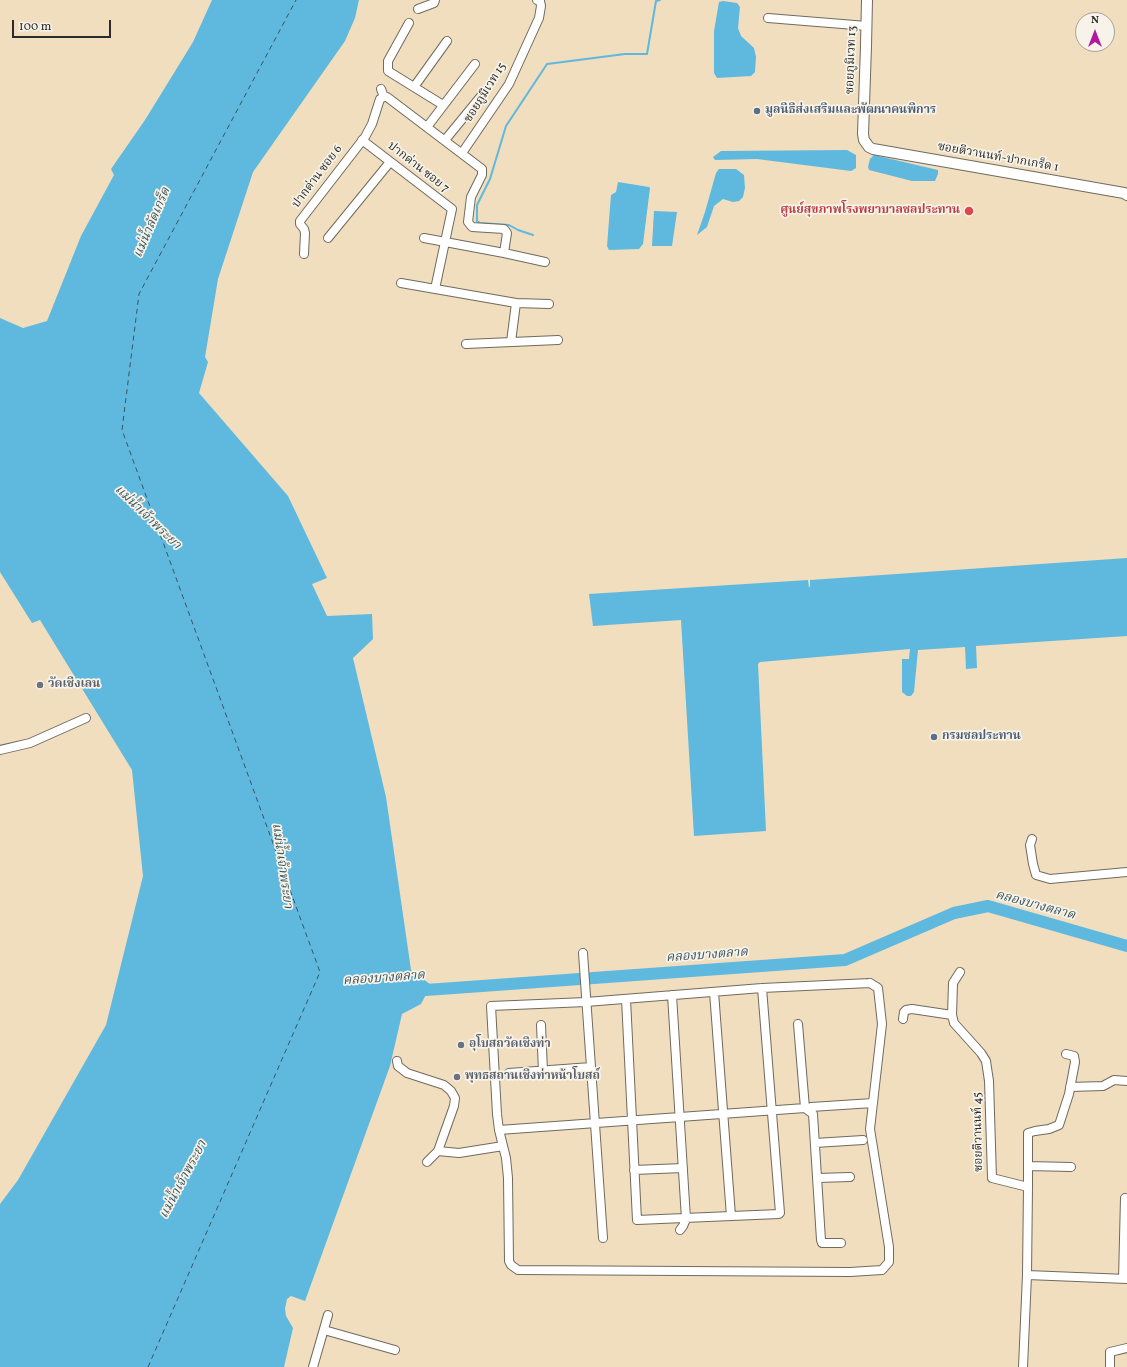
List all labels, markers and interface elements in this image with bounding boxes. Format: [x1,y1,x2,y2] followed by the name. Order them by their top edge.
[14,12,113,38] scale bar
[1075,12,1115,52] north arrow
[1091,13,1099,28] text: N
[19,19,51,35] text: 100 m
[844,26,860,94] street label: ซอยภูมิเวท 13
[462,60,510,126] street label: ซอยภูมิเวท 15
[765,104,936,118] place label: มูลนิธิส่งเสริมและพัฒนาคนพิการ
[752,106,762,116] marker: มูลนิธิส่งเสริมและพัฒนาคนพิการ
[384,139,452,197] street label: ปากด่าน ซอย 7
[936,140,1060,176] street label: ซอยติวานนท์-ปากเกร็ด 1
[290,143,346,211] street label: ปากด่าน ซอย 6
[131,186,175,260] water label: แม่น้ำลัดเกร็ด
[780,204,960,218] place label: ศูนย์สุขภาพโรงพยาบาลชลประทาน
[963,205,975,217] marker: ศูนย์สุขภาพโรงพยาบาลชลประทาน
[111,483,183,553] water label: แม่น้ำเจ้าพระยา
[48,678,100,692] place label: วัดเชิงเลน
[35,680,45,690] marker: วัดเชิงเลน
[942,730,1021,744] place label: กรมชลประทาน
[929,732,939,742] marker: กรมชลประทาน
[267,822,295,910] water label: แม่น้ำเจ้าพระยา
[993,888,1077,924] water label: คลองบางตลาด
[666,945,748,967] water label: คลองบางตลาด
[343,968,425,990] water label: คลองบางตลาด
[469,1038,551,1052] place label: อุโบสถวัดเชิงท่า
[456,1040,466,1050] marker: อุโบสถวัดเชิงท่า
[465,1070,600,1084] place label: พุทธสถานเชิงท่าหน้าโบสถ์
[452,1072,462,1082] marker: พุทธสถานเชิงท่าหน้าโบสถ์
[971,1092,987,1172] street label: ซอยติวานนท์ 45
[157,1138,211,1222] water label: แม่น้ำเจ้าพระยา

